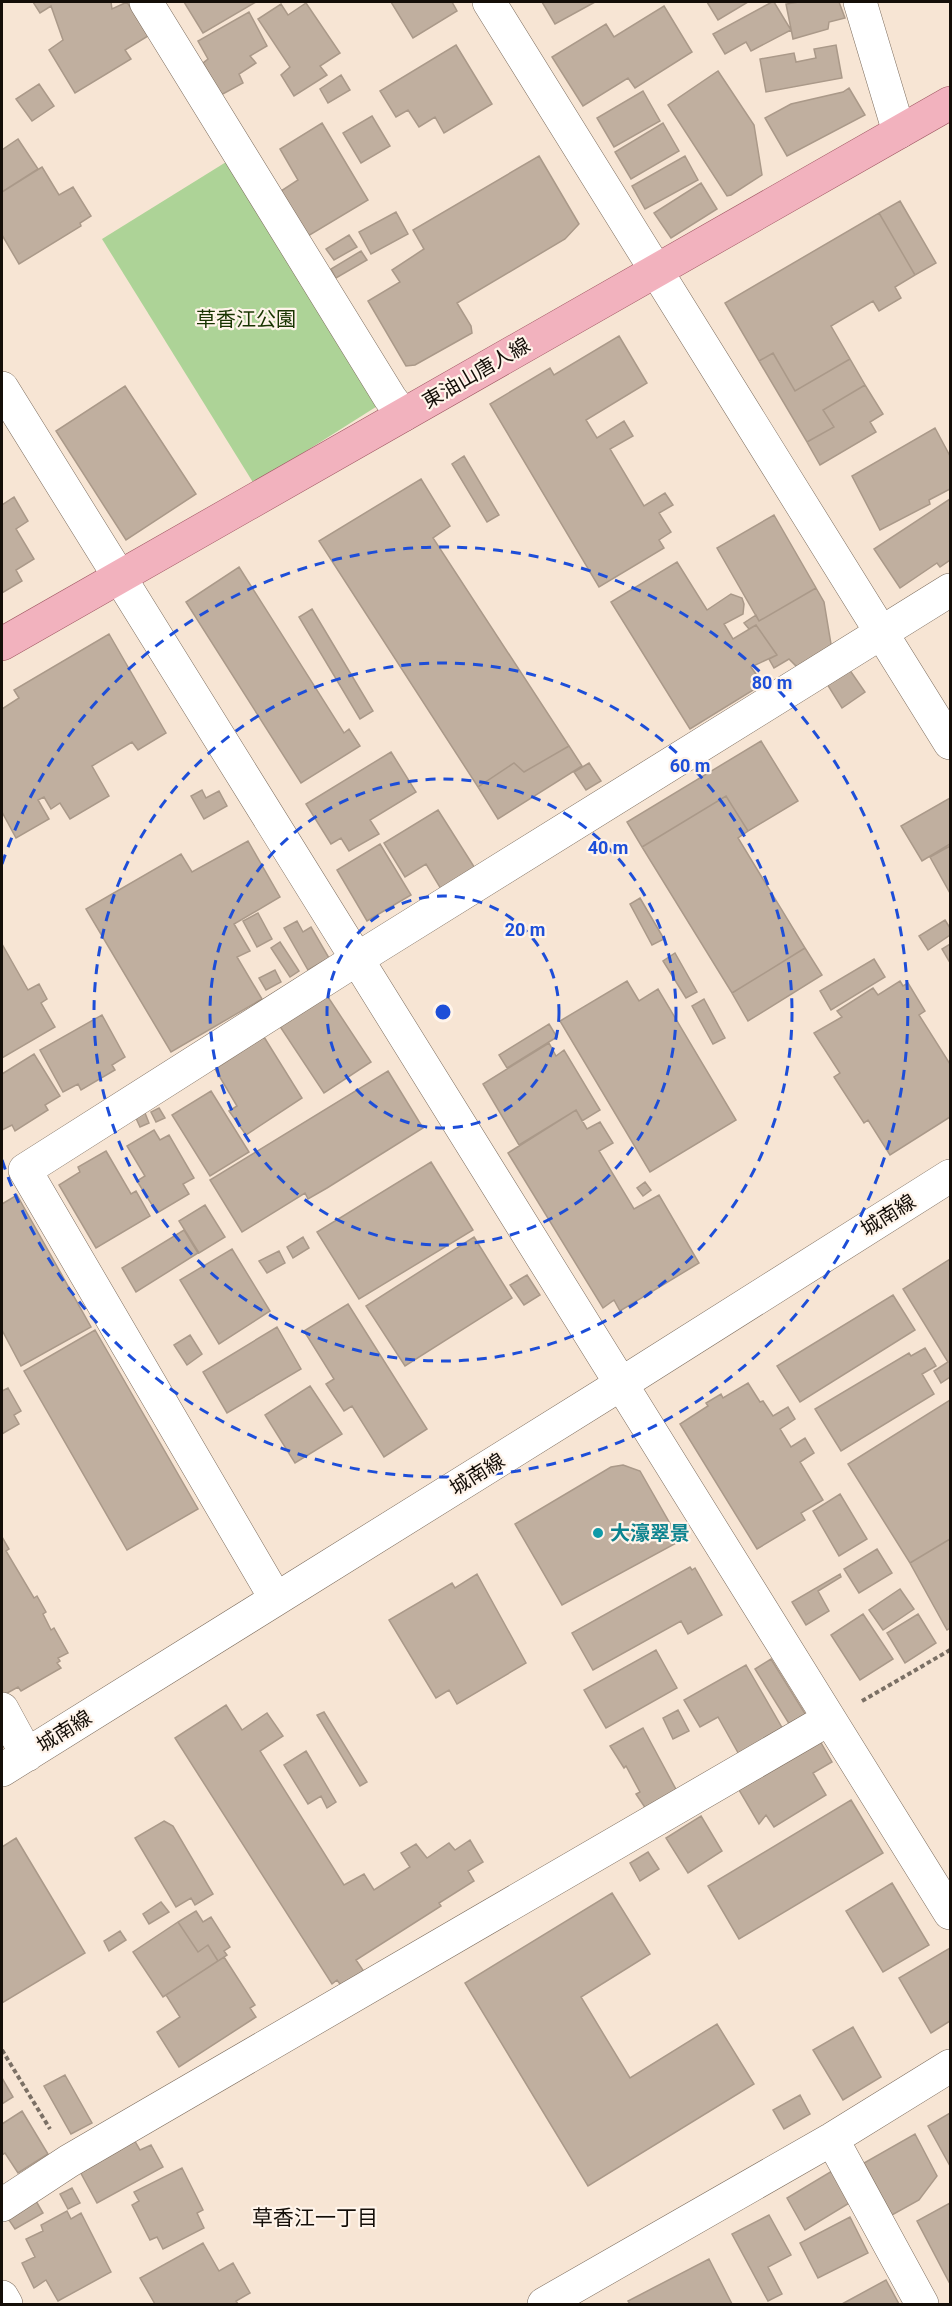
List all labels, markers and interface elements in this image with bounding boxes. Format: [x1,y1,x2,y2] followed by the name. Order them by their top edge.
[196,307,296,331] park label: 草香江公園
[418,333,534,413] street label: 東油山唐人線
[752,672,792,693] text: 80 m
[670,755,710,776] text: 60 m
[588,837,628,858] text: 40 m
[505,919,545,940] text: 20 m
[433,1002,453,1022] centre of rings
[856,1189,920,1241] street label: 城南線
[445,1448,509,1500] street label: 城南線
[610,1521,690,1545] place label: 大濠翠景
[591,1526,605,1540] marker: 大濠翠景
[32,1705,96,1757] street label: 城南線
[252,2206,378,2230] district label: 草香江一丁目

